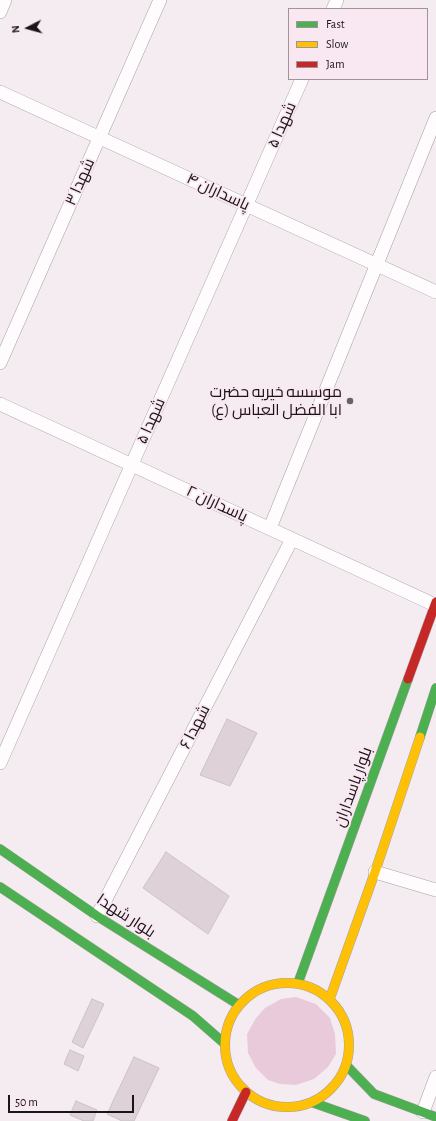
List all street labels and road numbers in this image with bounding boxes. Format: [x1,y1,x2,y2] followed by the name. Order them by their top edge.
[263,99,301,151] street label: شهدا ۵
[61,155,99,209] street label: شهدا ۳
[183,169,253,215] street label: پاسداران ۴
[132,395,170,447] street label: شهدا ۵
[183,481,251,527] street label: پاسداران ۲
[176,702,214,752] street label: شهدا ۶
[330,744,376,830] street label: بلوار پاسداران
[93,890,159,942] street label: بلوار شهدا

